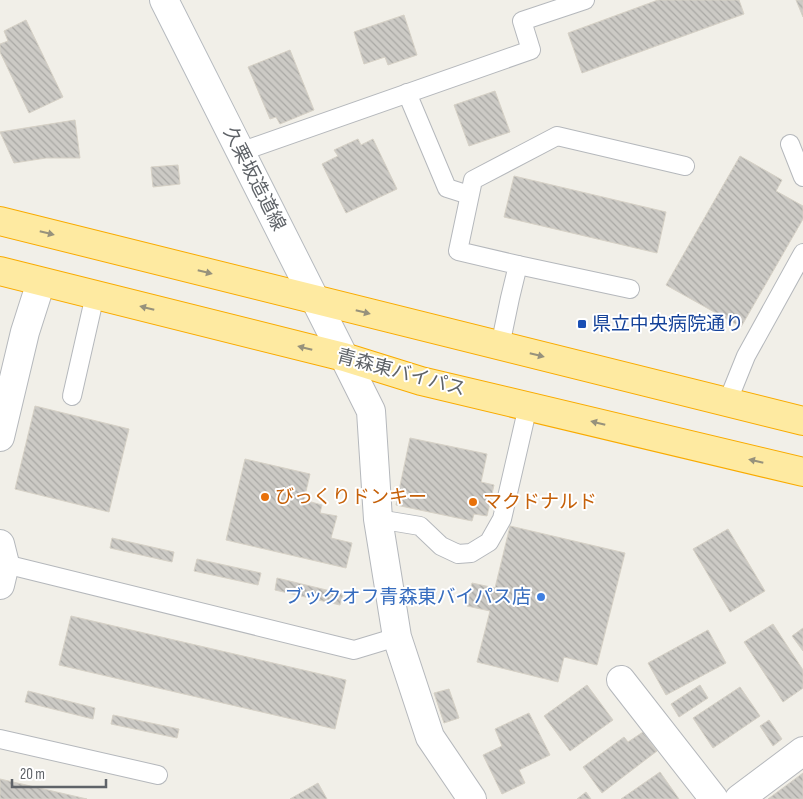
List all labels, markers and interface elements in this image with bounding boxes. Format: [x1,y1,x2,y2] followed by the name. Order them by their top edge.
[218,123,290,235] street label: 久栗坂造道線
[40,229,55,237] one-way arrow
[198,269,213,277] one-way arrow
[140,304,155,312] one-way arrow
[355,308,370,316] one-way arrow
[592,313,744,336] place label: 県立中央病院通り
[576,318,588,330] marker: 県立中央病院通り
[297,343,312,351] one-way arrow
[334,345,468,401] street label: 青森東バイパス
[530,351,545,359] one-way arrow
[590,419,605,427] one-way arrow
[748,457,763,465] one-way arrow
[275,486,427,509] place label: びっくりドンキー
[259,491,271,503] marker: びっくりドンキー
[483,491,597,514] place label: マクドナルド
[467,496,479,508] marker: マクドナルド
[284,586,531,609] place label: ブックオフ青森東バイパス店
[535,591,547,603] marker: ブックオフ青森東バイパス店
[12,756,106,788] scale bar
[20,765,45,784] text: 20 m

